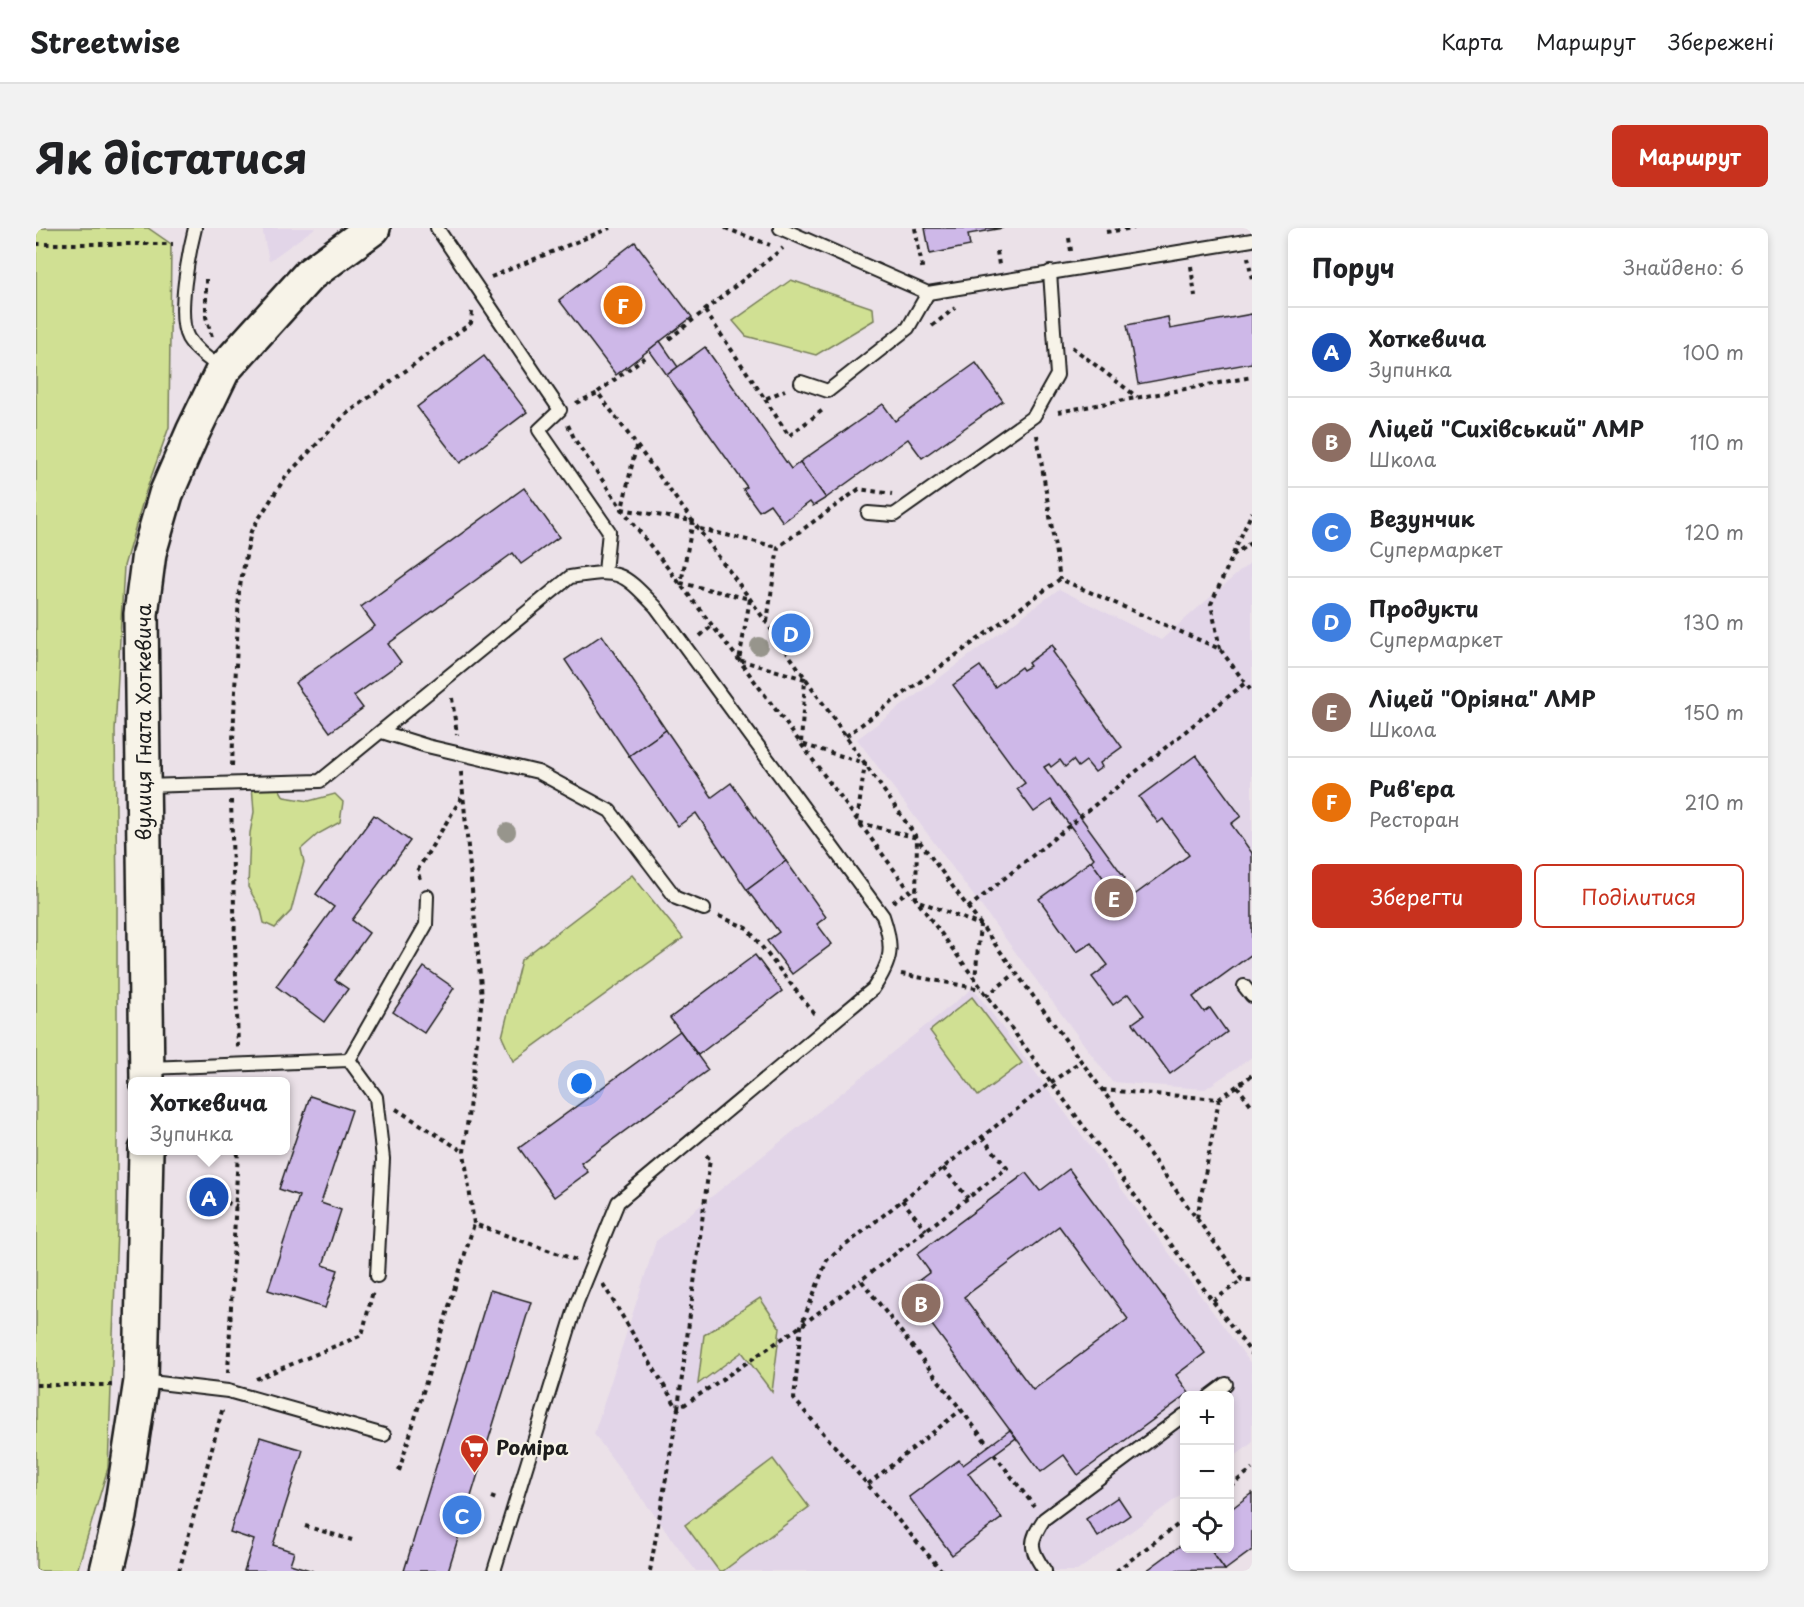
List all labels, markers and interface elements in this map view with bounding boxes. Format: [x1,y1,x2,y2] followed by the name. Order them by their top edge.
[30,20,180,63] text: Streetwise
[1441,25,1503,57] text: Карта
[1536,25,1635,57] text: Маршрут
[1668,25,1774,57] text: Збережені
[36,125,308,188] text: Як дістатися
[1612,125,1768,187] button: Маршрут
[1312,248,1395,287] text: Поруч
[1623,252,1744,282] text: Знайдено: 6
[604,282,642,328] pin: F
[1369,321,1486,354] text: Хоткевича
[1324,337,1339,367] text: A
[1683,337,1744,367] text: 100 m
[1369,354,1452,384] text: Зупинка
[1369,411,1644,444] text: Ліцей "Сихівський" ЛМР
[1325,427,1338,457] text: B
[1690,427,1744,457] text: 110 m
[1369,444,1436,474] text: Школа
[1369,501,1475,534] text: Везунчик
[1324,517,1339,547] text: C
[1685,517,1744,547] text: 120 m
[1369,534,1502,564] text: Супермаркет
[1369,591,1479,624] text: Продукти
[128,603,158,840] street label: вулиця Гната Хоткевича
[1324,607,1339,637] text: D
[1684,607,1744,637] text: 130 m
[772,610,810,656] pin: D
[1369,624,1502,654] text: Супермаркет
[1369,681,1596,714] text: Ліцей "Оріяна" ЛМР
[1325,697,1338,727] text: E
[1684,697,1744,727] text: 150 m
[1369,714,1436,744] text: Школа
[1369,771,1455,804] text: Рив'єра
[1326,787,1337,817] text: F
[1685,787,1744,817] text: 210 m
[1369,804,1460,834] text: Ресторан
[1312,864,1522,928] button: Зберегти
[1534,864,1744,928] button: Поділитися
[1094,876,1134,920] pin: E
[567,1069,596,1098] your location
[128,1077,290,1155] popup
[150,1085,268,1118] text: Хоткевича
[150,1118,233,1148] text: Зупинка
[190,1174,228,1220] pin: A
[902,1280,940,1326] pin: B
[1180,1391,1234,1553] map controls
[1180,1391,1234,1445] button: +
[459,1432,491,1474] supermarket icon: Роміра
[496,1432,569,1462] place label: Роміра
[1180,1445,1234,1499] button: −
[442,1492,482,1538] pin: C
[1180,1499,1234,1553] button: locate

